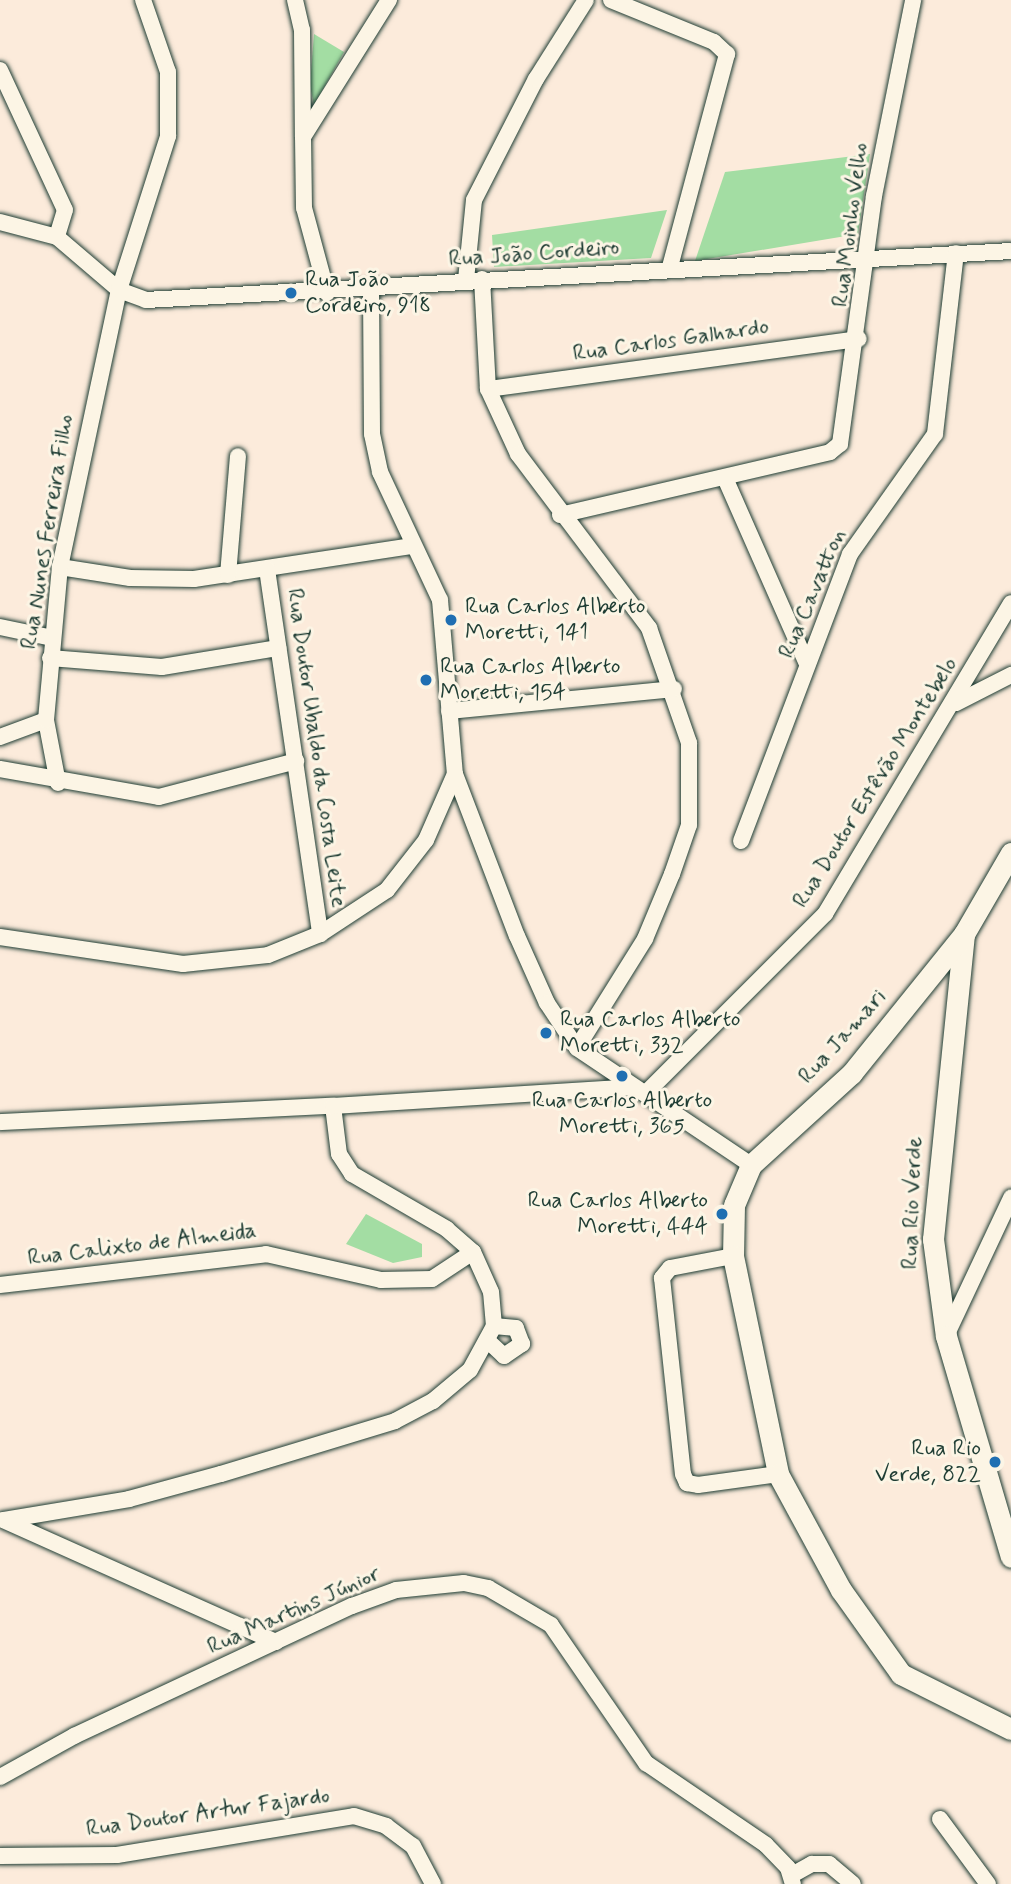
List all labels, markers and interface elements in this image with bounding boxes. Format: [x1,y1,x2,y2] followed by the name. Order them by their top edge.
[827,141,875,309] street label: Rua Moinho Velho
[447,234,621,274] street label: Rua João Cordeiro
[305,266,431,320] place label: Rua João Cordeiro, 918
[283,285,299,301] marker: Rua João Cordeiro, 918
[574,314,768,368] street label: Rua Carlos Galhardo
[16,413,80,651] street label: Rua Nunes Ferreira Filho
[774,526,852,662] street label: Rua Cavatton
[280,588,352,908] street label: Rua Doutor Ubaldo da Costa Leite
[465,593,645,647] place label: Rua Carlos Alberto Moretti, 141
[443,612,459,628] marker: Rua Carlos Alberto Moretti, 141
[440,653,620,707] place label: Rua Carlos Alberto Moretti, 154
[788,653,964,913] street label: Rua Doutor Estêvão Montebelo
[418,672,434,688] marker: Rua Carlos Alberto Moretti, 154
[794,985,892,1089] street label: Rua Jamari
[560,1006,740,1060] place label: Rua Carlos Alberto Moretti, 332
[538,1025,554,1041] marker: Rua Carlos Alberto Moretti, 332
[614,1068,630,1084] marker: Rua Carlos Alberto Moretti, 365
[532,1087,712,1141] place label: Rua Carlos Alberto Moretti, 365
[897,1137,929,1269] street label: Rua Rio Verde
[528,1187,708,1241] place label: Rua Carlos Alberto Moretti, 444
[714,1206,730,1222] marker: Rua Carlos Alberto Moretti, 444
[27,1217,257,1273] street label: Rua Calixto de Almeida
[875,1435,981,1489] place label: Rua Rio Verde, 822
[987,1454,1003,1470] marker: Rua Rio Verde, 822
[204,1561,384,1661] street label: Rua Martins Júnior
[85,1782,331,1844] street label: Rua Doutor Artur Fajardo

